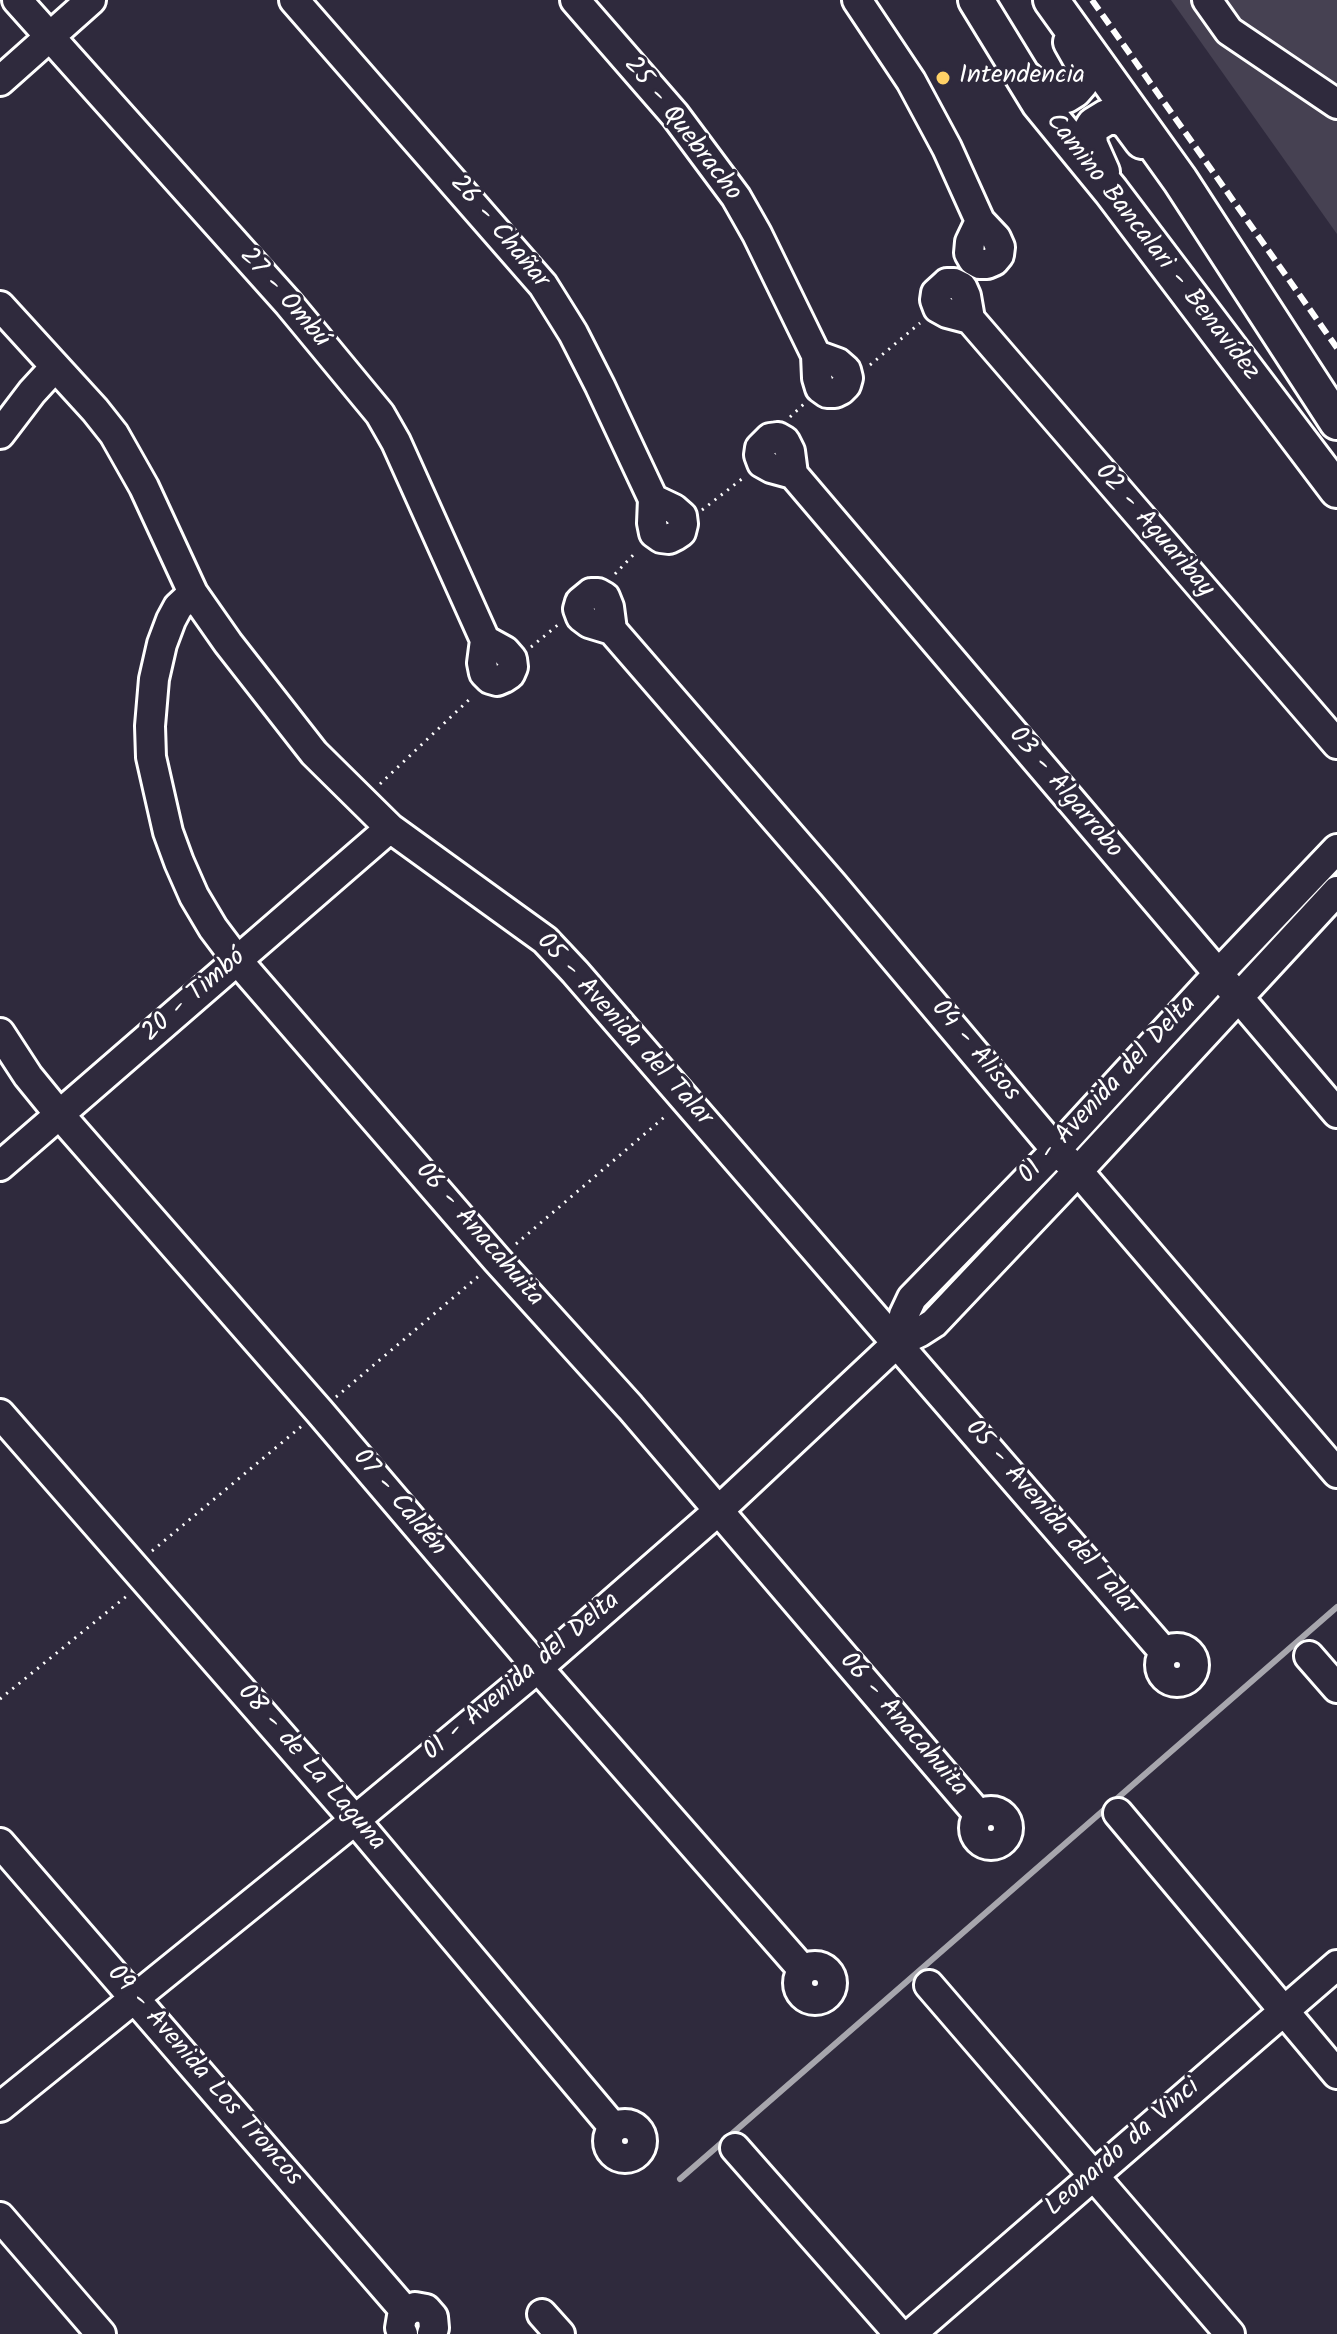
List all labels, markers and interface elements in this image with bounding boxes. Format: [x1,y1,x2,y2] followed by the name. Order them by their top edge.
[615,52,747,208] street label: 25 - Quebracho
[959,62,1085,94] place label: Intendencia
[934,69,952,87] marker: Intendencia
[1037,108,1265,388] street label: Camino Bancalari - Benavídez
[441,170,555,296] street label: 26 - Chañar
[231,242,335,356] street label: 27 - Ombú
[1087,459,1219,605] street label: 02 - Aguaribay
[1000,722,1128,866] street label: 03 - Algarrobo
[528,928,718,1134] street label: 05 - Avenida del Talar
[137,944,253,1050] street label: 20 - Timbó
[1013,990,1205,1192] street label: 01 - Avenida del Delta
[923,995,1025,1109] street label: 04 - Alisos
[407,1158,549,1314] street label: 06 - Anacahuita
[957,1415,1143,1623] street label: 05 - Avenida del Talar
[344,1444,452,1564] street label: 07 - Caldén
[419,1587,627,1769] street label: 01 - Avenida del Delta
[831,1648,973,1804] street label: 06 - Anacahuita
[229,1679,391,1859] street label: 08 - de La Laguna
[99,1960,307,2194] street label: 09 - Avenida Los Troncos
[1040,2073,1208,2225] street label: Leonardo da Vinci

